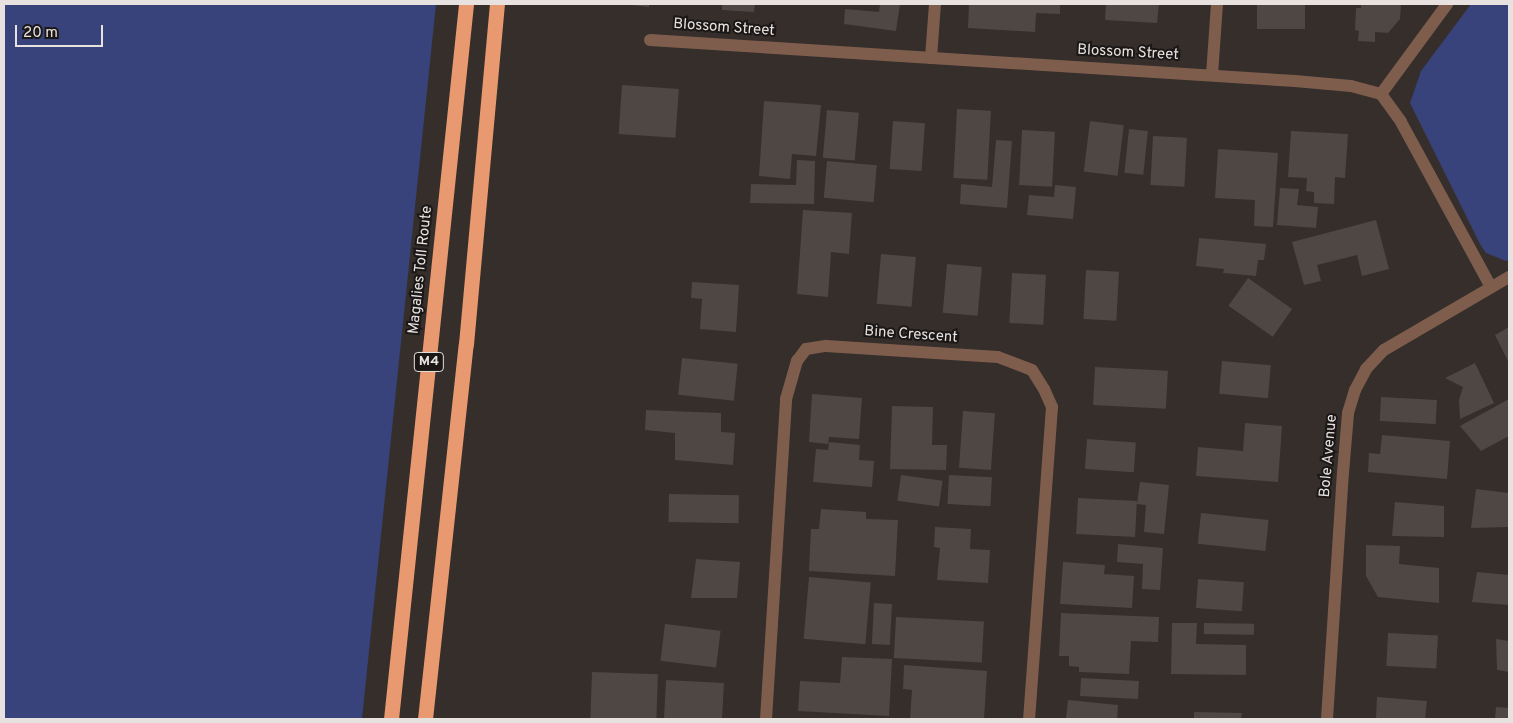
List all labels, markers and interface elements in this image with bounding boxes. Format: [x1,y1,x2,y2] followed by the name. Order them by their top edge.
[18,15,105,47] scale bar
[673,15,775,41] street label: Blossom Street
[23,24,58,43] text: 20 m
[1077,41,1179,65] street label: Blossom Street
[405,205,437,335] street label: Magalies Toll Route
[864,323,958,347] street label: Bine Crescent
[413,351,445,374] road number: M4
[1316,413,1342,499] street label: Bole Avenue

